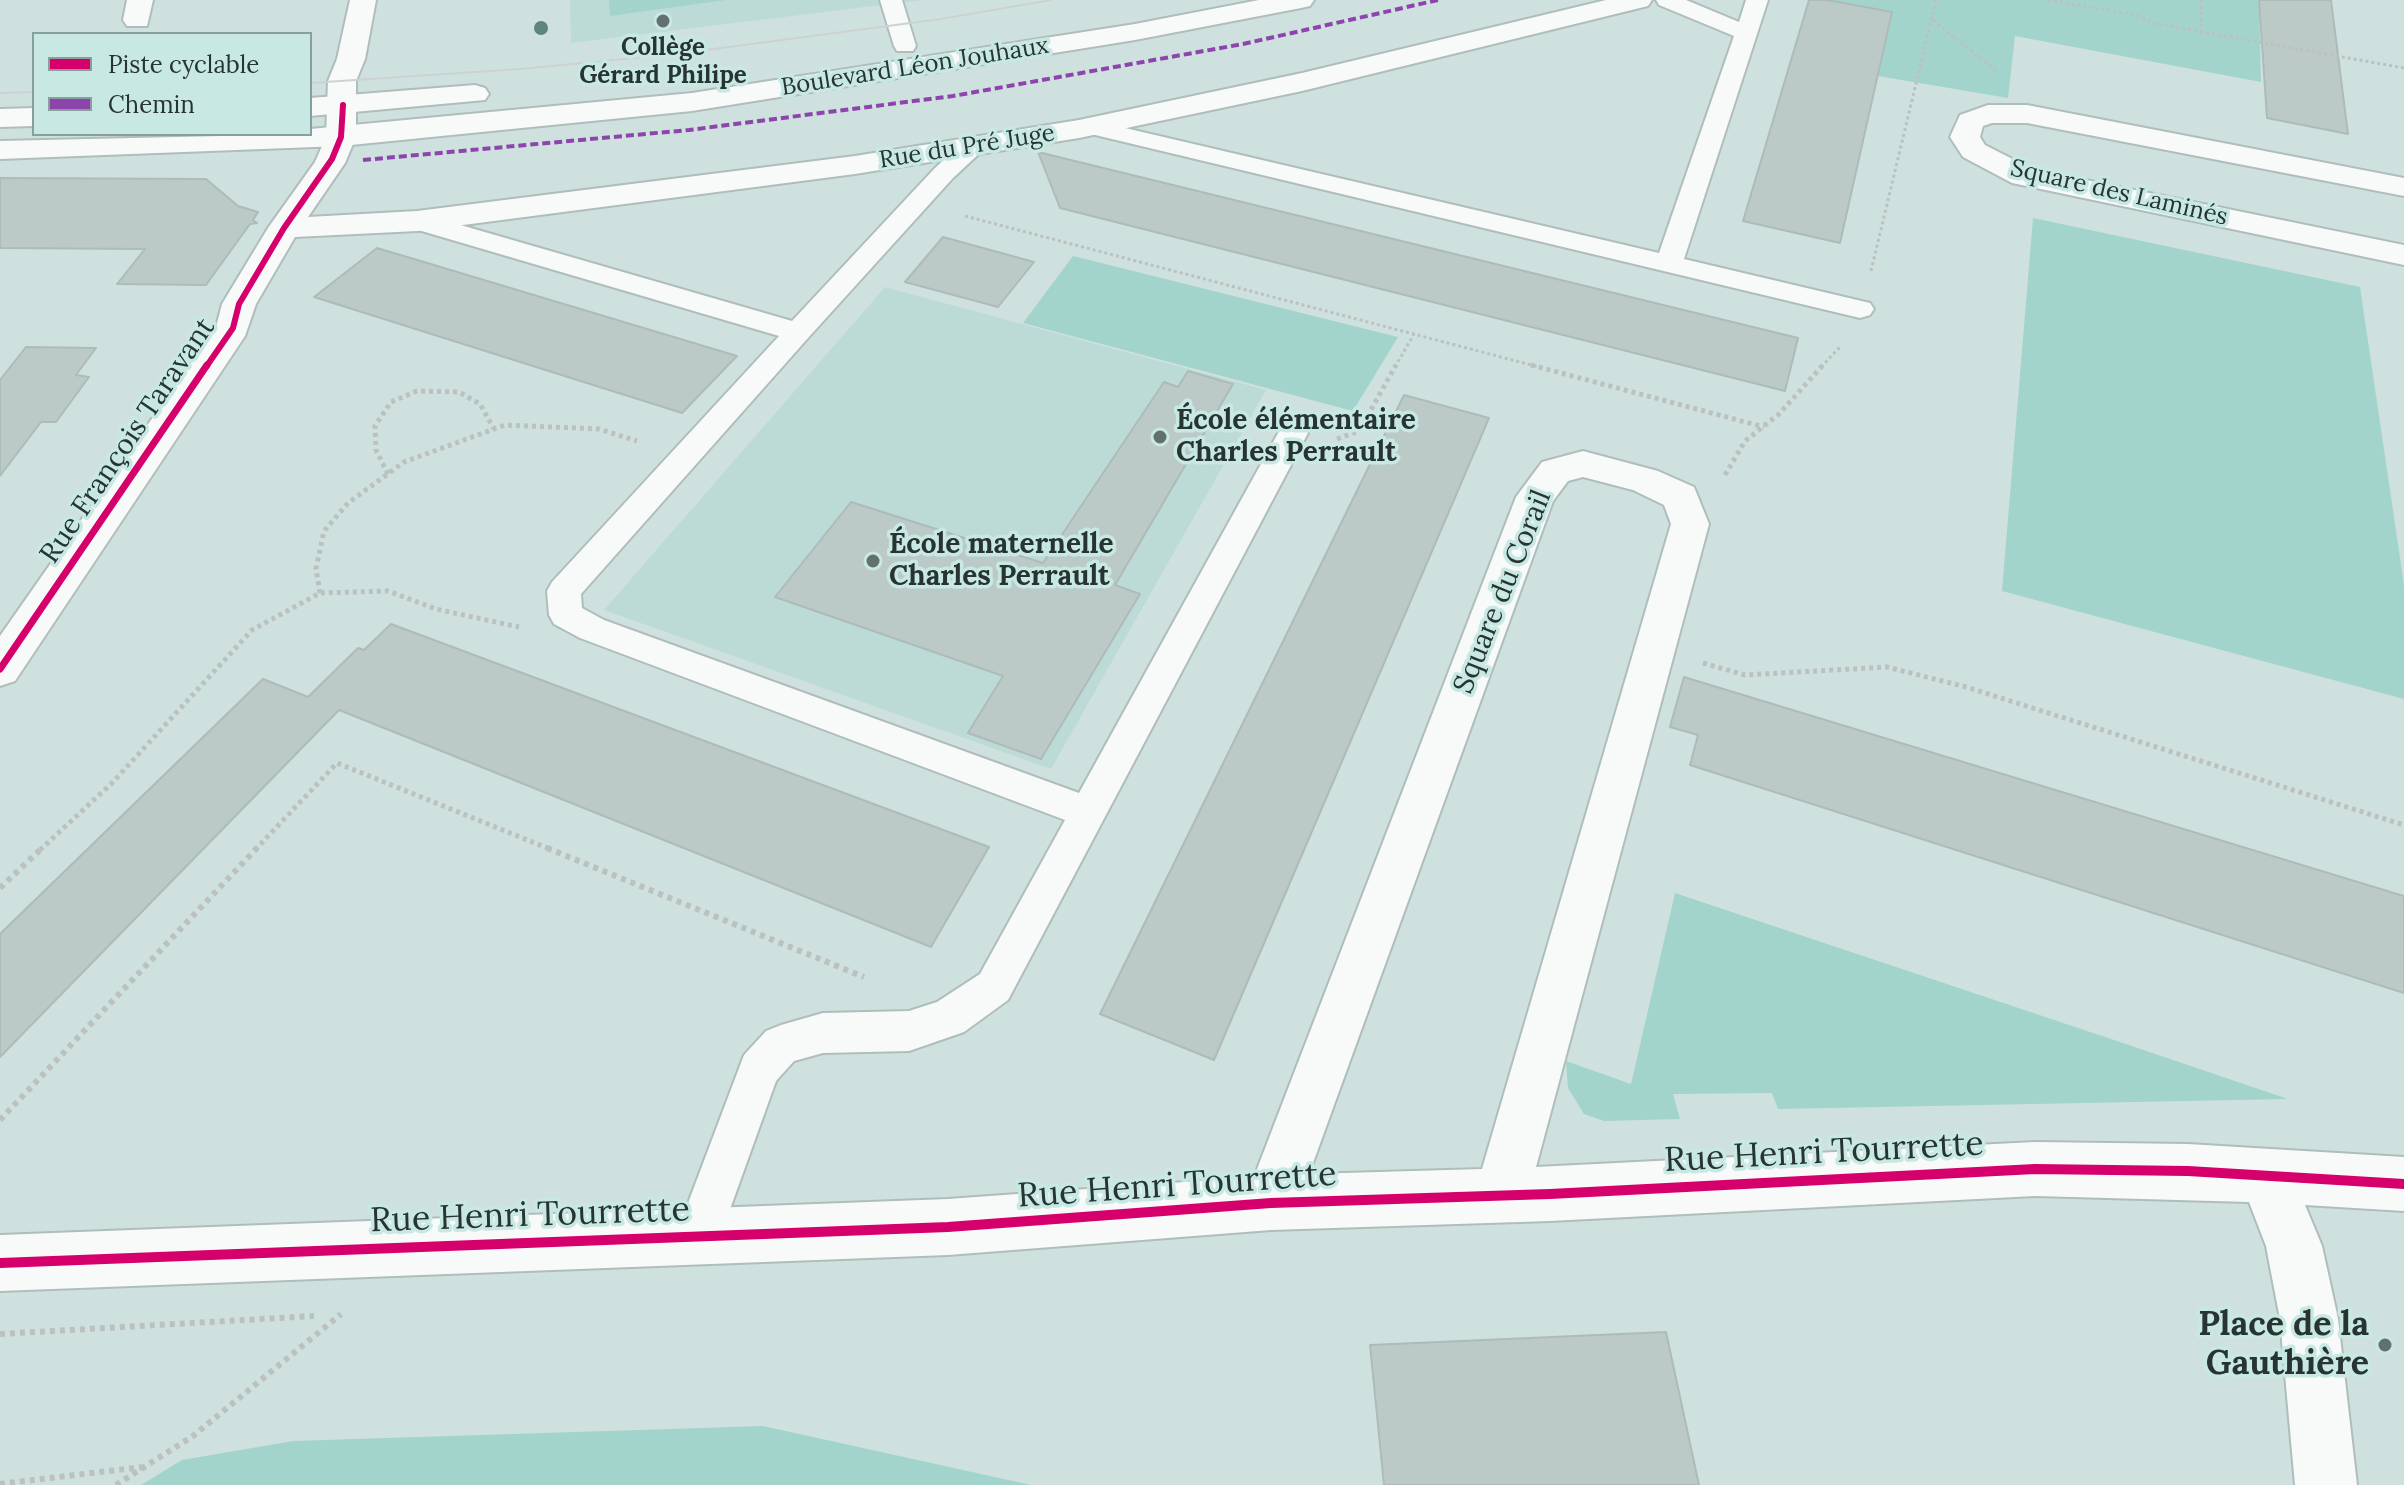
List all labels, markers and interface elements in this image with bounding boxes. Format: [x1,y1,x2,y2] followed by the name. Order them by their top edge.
[654,12,672,30] marker: Collège Gérard Philipe
[32,32,312,136] legend
[779,32,1051,102] street label: Boulevard Léon Jouhaux
[579,34,747,90] place label: Collège Gérard Philipe
[108,49,259,80] text: Piste cyclable
[108,89,195,120] text: Chemin
[877,119,1057,175] street label: Rue du Pré Juge
[2008,154,2230,232] street label: Square des Laminés
[33,312,223,570] street label: Rue François Taravant
[1176,404,1416,470] place label: École élémentaire Charles Perrault
[1151,428,1169,446] marker: École élémentaire Charles Perrault
[1447,485,1559,699] street label: Square du Corail
[889,528,1114,594] place label: École maternelle Charles Perrault
[864,552,882,570] marker: École maternelle Charles Perrault
[1663,1124,1985,1182] street label: Rue Henri Tourrette
[1016,1154,1338,1218] street label: Rue Henri Tourrette
[369,1190,691,1242] street label: Rue Henri Tourrette
[2198,1305,2369,1384] place label: Place de la Gauthière
[2376,1336,2394,1354] marker: Place de la Gauthière

